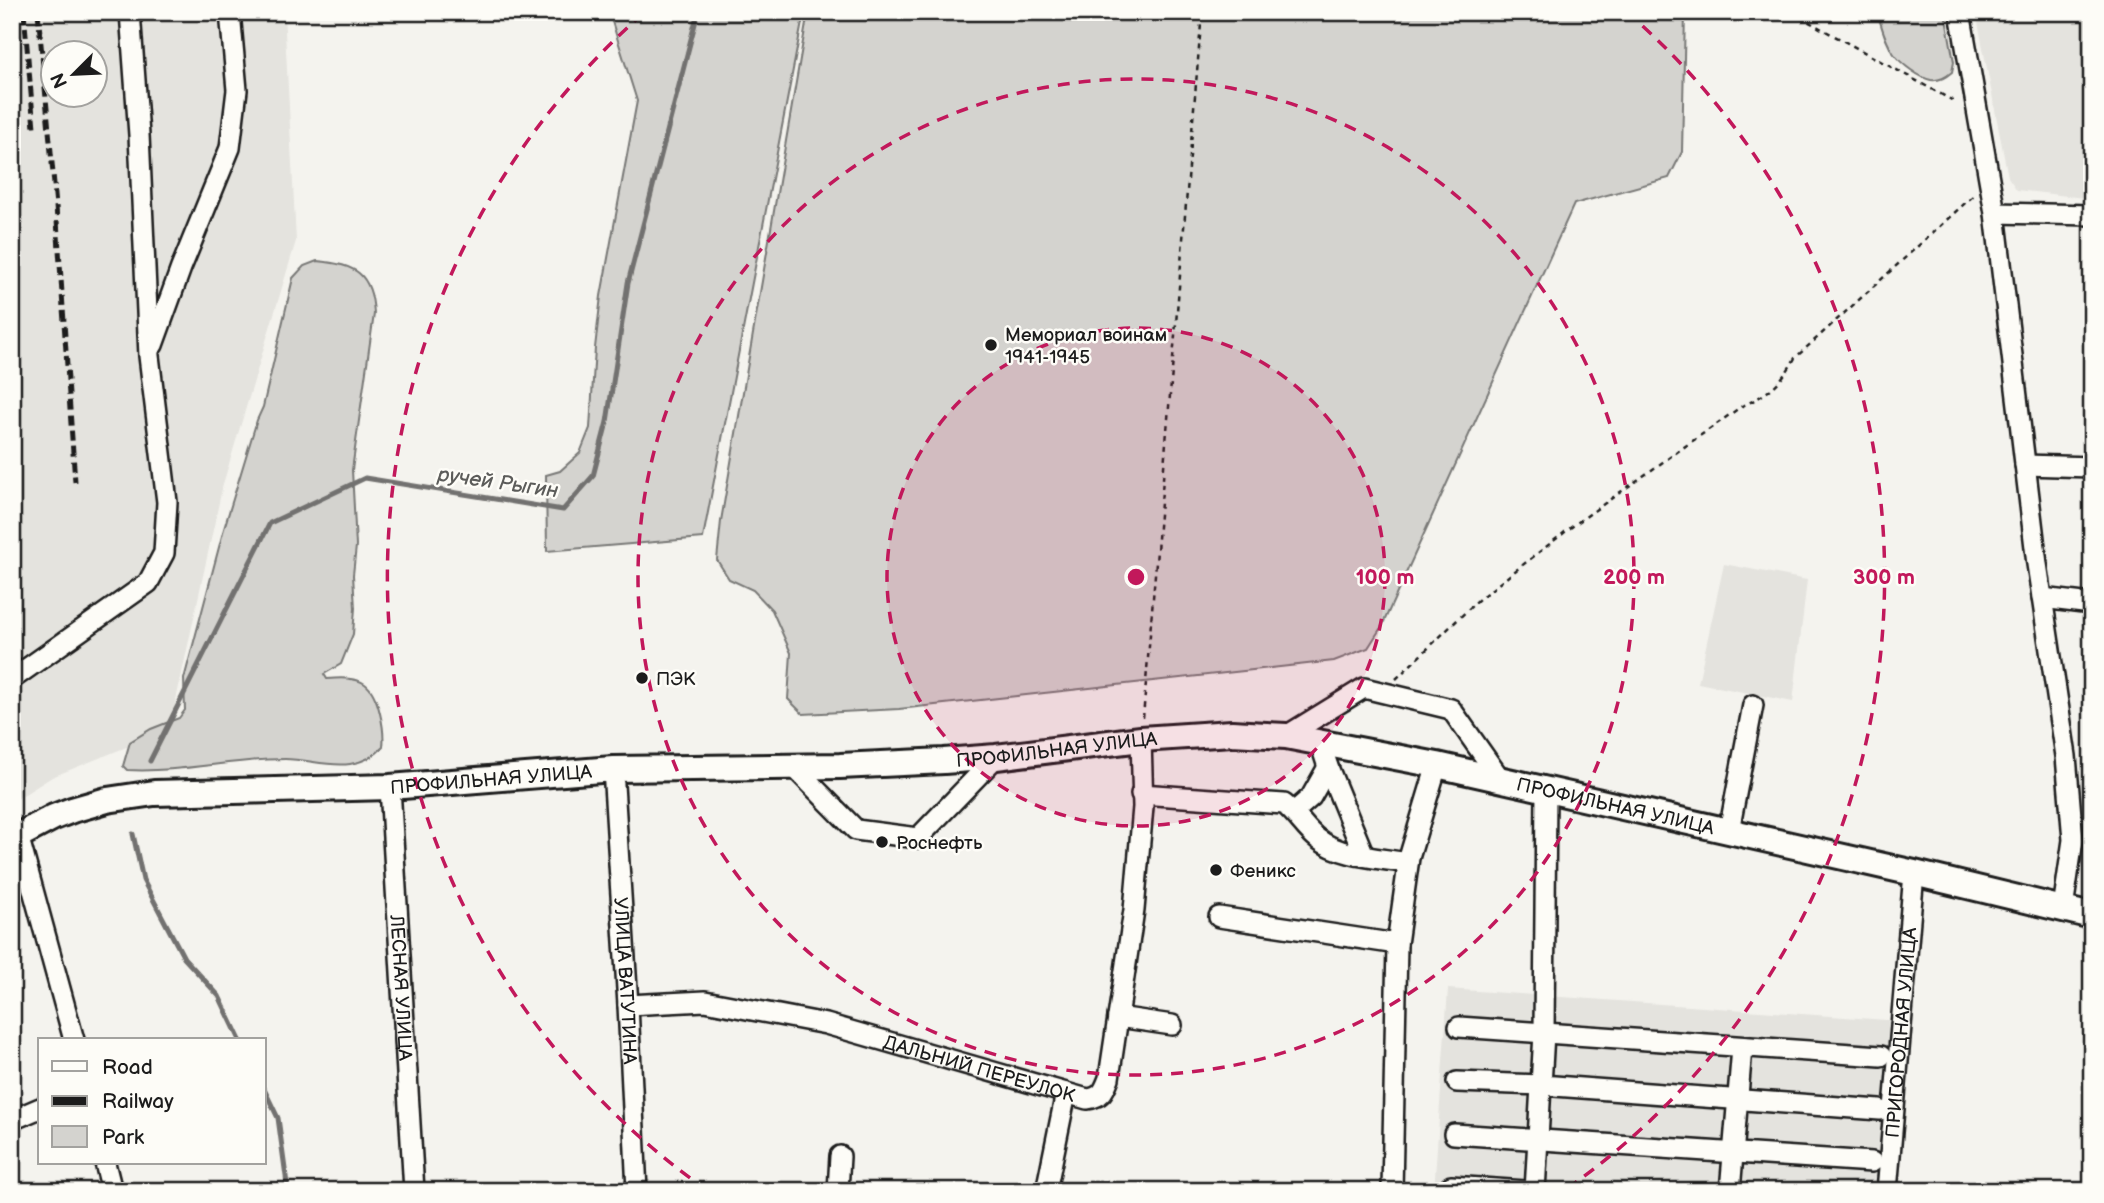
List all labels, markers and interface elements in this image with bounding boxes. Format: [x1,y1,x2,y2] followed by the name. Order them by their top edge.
[38,38,108,108] north arrow
[46,69,73,92] text: N
[1005,324,1167,369] place label: Мемориал воинам 1941-1945
[983,337,999,353] marker: Мемориал воинам 1941-1945
[435,461,560,503] water label: ручей Рыгин
[1124,565,1148,589] centre of rings
[1356,565,1414,590] text: 100 m
[1603,565,1665,590] text: 200 m
[1853,565,1915,590] text: 300 m
[656,668,696,691] place label: ПЭК
[634,670,650,686] marker: ПЭК
[956,728,1159,773] street label: ПРОФИЛЬНАЯ УЛИЦА
[389,761,593,800] street label: ПРОФИЛЬНАЯ УЛИЦА
[1514,773,1717,841] street label: ПРОФИЛЬНАЯ УЛИЦА
[896,832,983,855] place label: Роснефть
[874,834,890,850] marker: Роснефть
[1230,860,1296,883] place label: Феникс
[1208,862,1224,878] marker: Феникс
[608,896,641,1065] street label: УЛИЦА ВАТУТИНА
[385,913,416,1062] street label: ЛЕСНАЯ УЛИЦА
[1882,926,1922,1139] street label: ПРИГОРОДНАЯ УЛИЦА
[881,1031,1078,1108] street label: ДАЛЬНИЙ ПЕРЕУЛОК
[38,1038,266,1164] legend
[102,1055,153,1080] text: Road
[102,1089,174,1114] text: Railway
[102,1125,145,1150] text: Park

